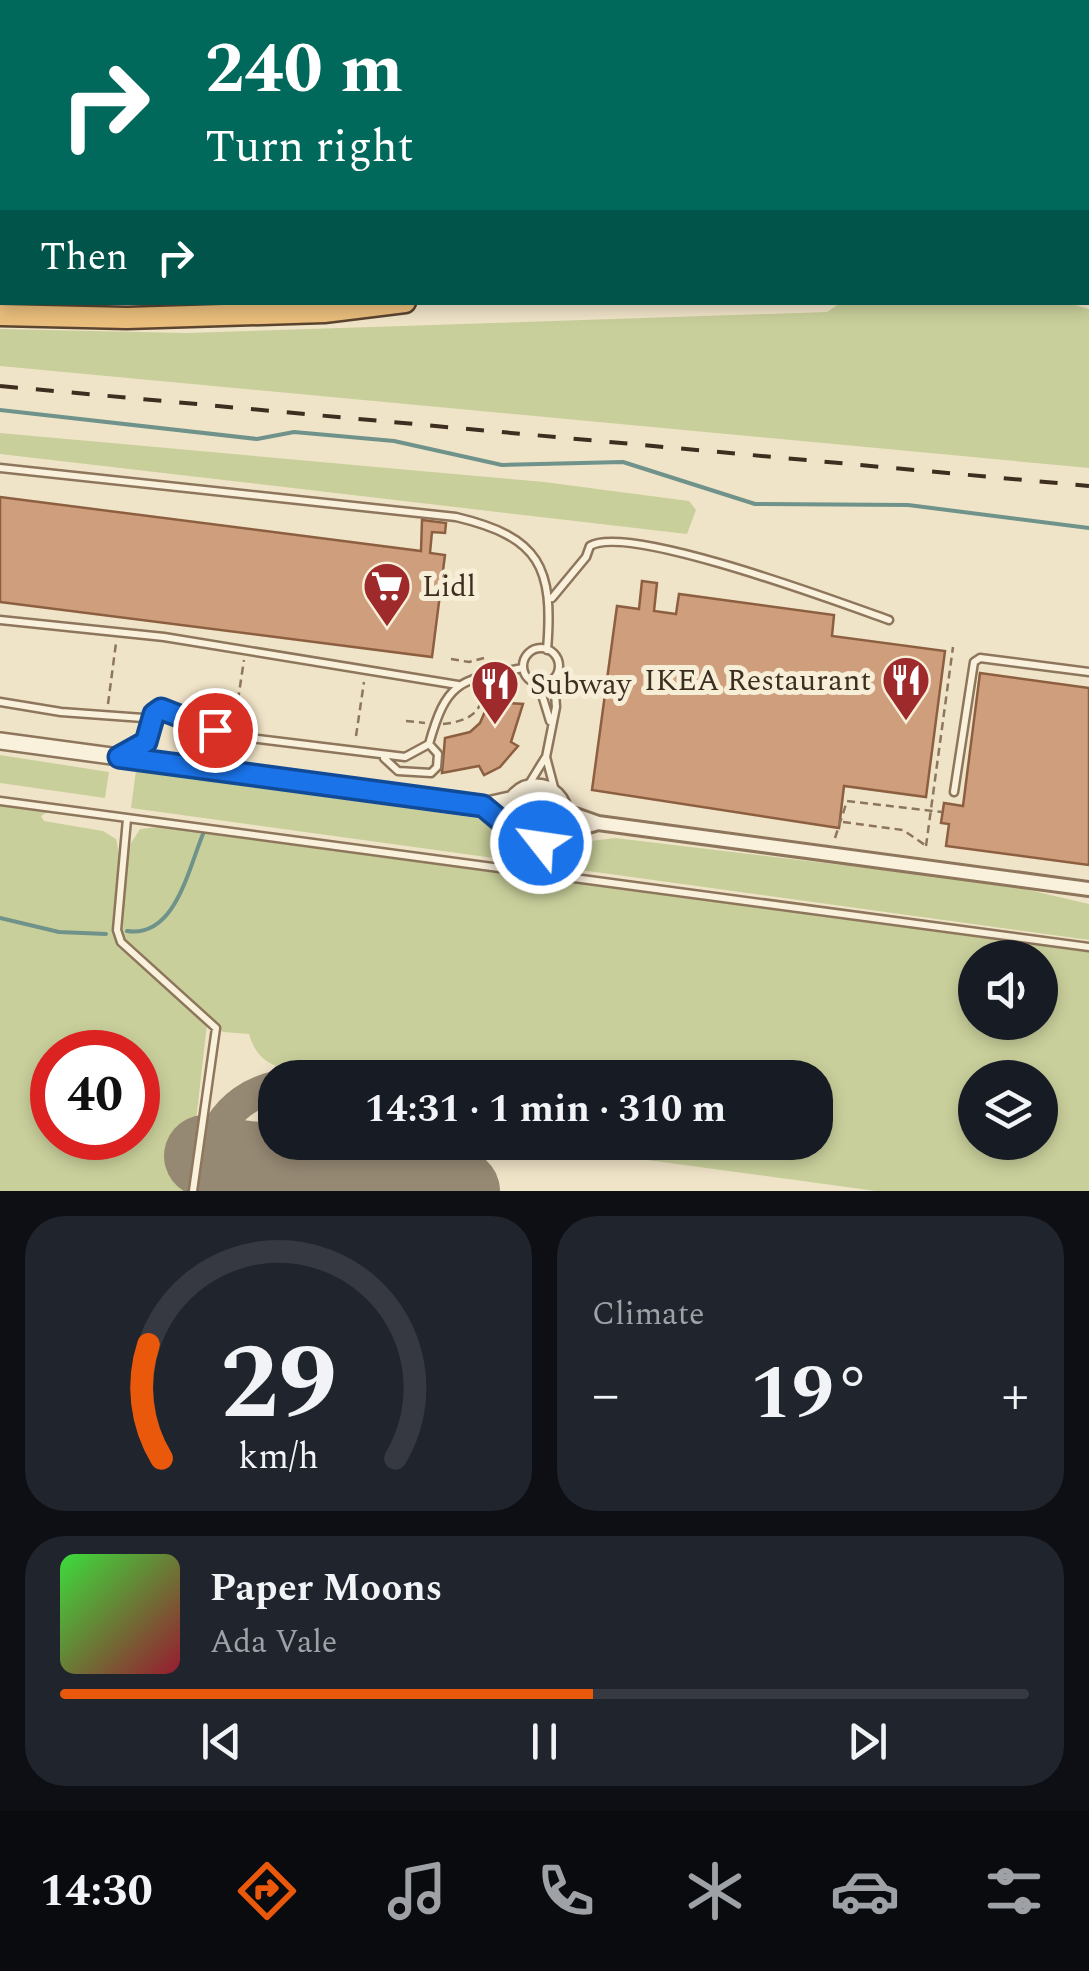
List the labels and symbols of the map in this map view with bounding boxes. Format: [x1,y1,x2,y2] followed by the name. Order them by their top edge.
[361,560,413,628] supermarket icon: Lidl
[422,564,476,610] place label: Lidl
[880,654,932,722] restaurant icon: IKEA Restaurant
[469,658,521,726] restaurant icon: Subway
[644,658,871,704] place label: IKEA Restaurant
[530,662,633,708] place label: Subway
[173,688,258,773] pin
[489,791,593,895] position arrow
[30,1030,160,1160] speed limit sign: 40

